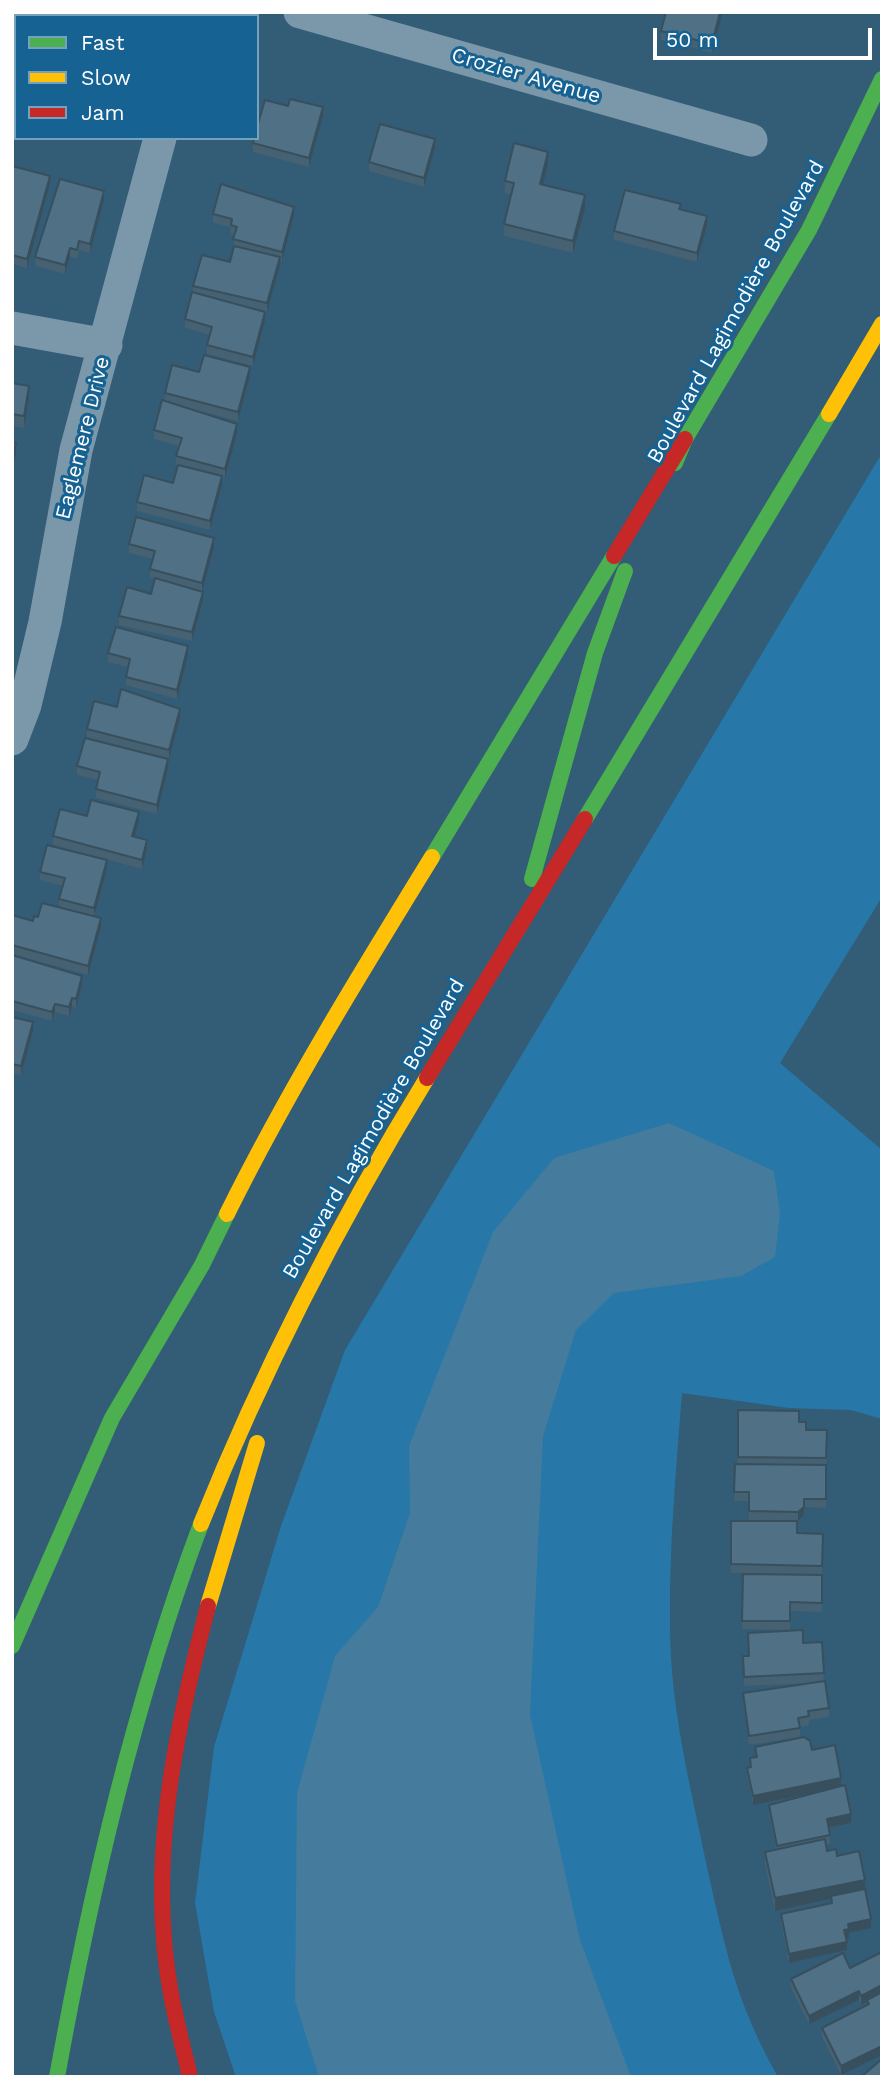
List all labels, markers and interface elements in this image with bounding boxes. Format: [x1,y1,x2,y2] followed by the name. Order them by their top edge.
[14,14,259,140] legend
[656,14,875,58] scale bar
[666,27,718,52] text: 50 m
[81,30,125,55] text: Fast
[449,43,603,109] street label: Crozier Avenue
[81,65,131,90] text: Slow
[81,100,124,125] text: Jam
[642,156,830,468] street label: Boulevard Lagimodière Boulevard
[51,354,115,522] street label: Eaglemere Drive
[278,974,470,1284] street label: Boulevard Lagimodière Boulevard

